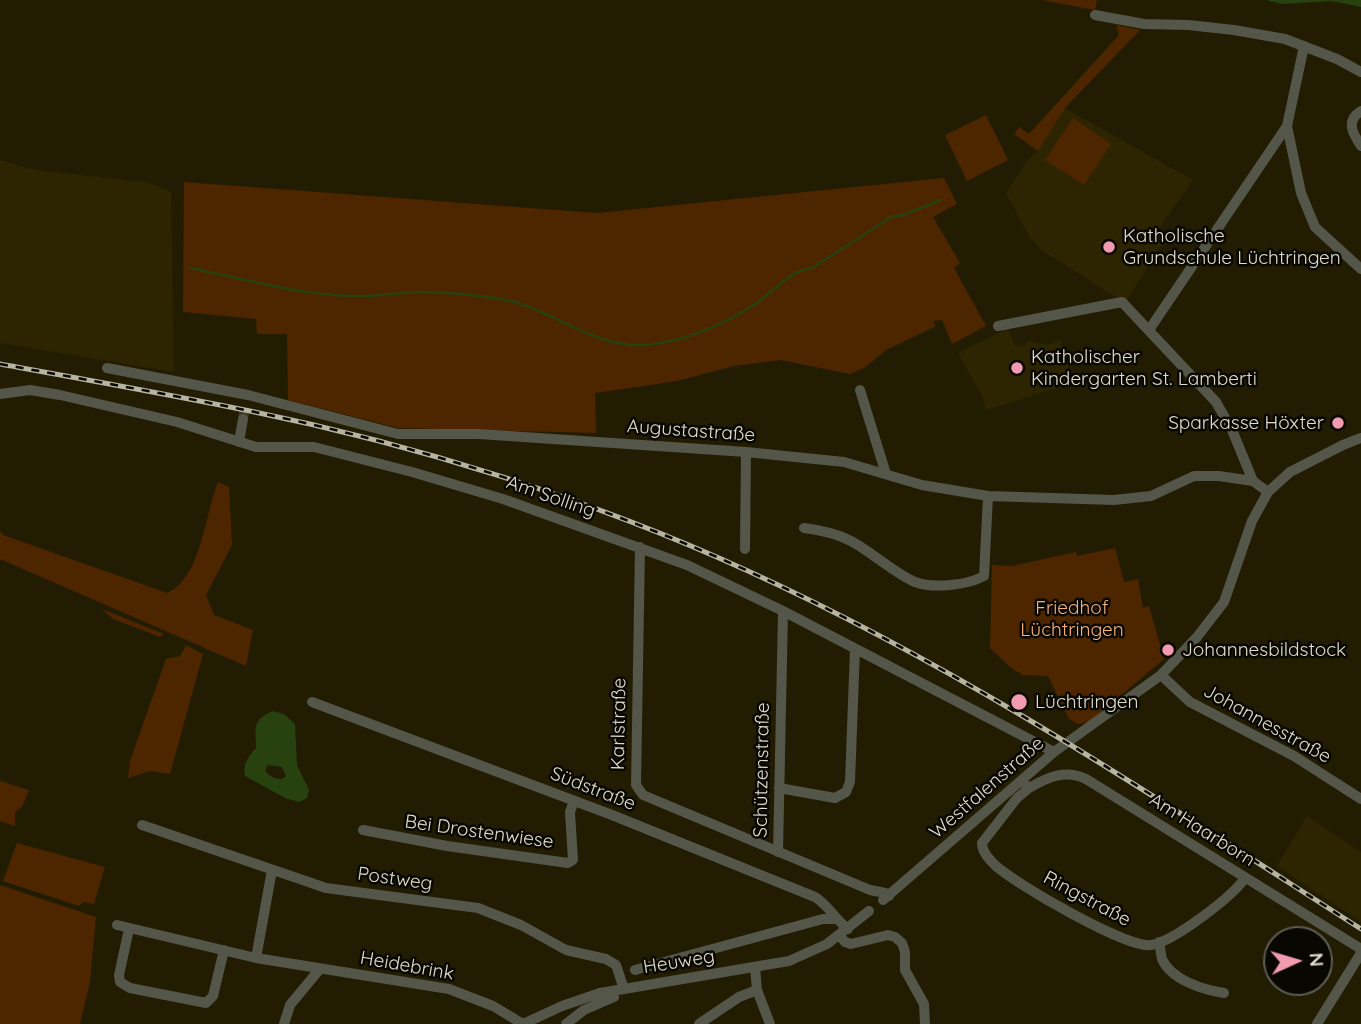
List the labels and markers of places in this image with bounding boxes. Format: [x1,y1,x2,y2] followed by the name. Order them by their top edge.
[1123,225,1341,269] place label: Katholische Grundschule Lüchtringen
[1101,239,1117,255] marker: Katholische Grundschule Lüchtringen
[1031,346,1257,390] place label: Katholischer Kindergarten St. Lamberti
[1009,360,1025,376] marker: Katholischer Kindergarten St. Lamberti
[1168,412,1324,434] place label: Sparkasse Höxter
[1330,415,1346,431] marker: Sparkasse Höxter
[1182,639,1346,661] place label: Johannesbildstock
[1160,642,1176,658] marker: Johannesbildstock
[1035,691,1139,713] place label: Lüchtringen
[1009,692,1029,712] marker: Lüchtringen

